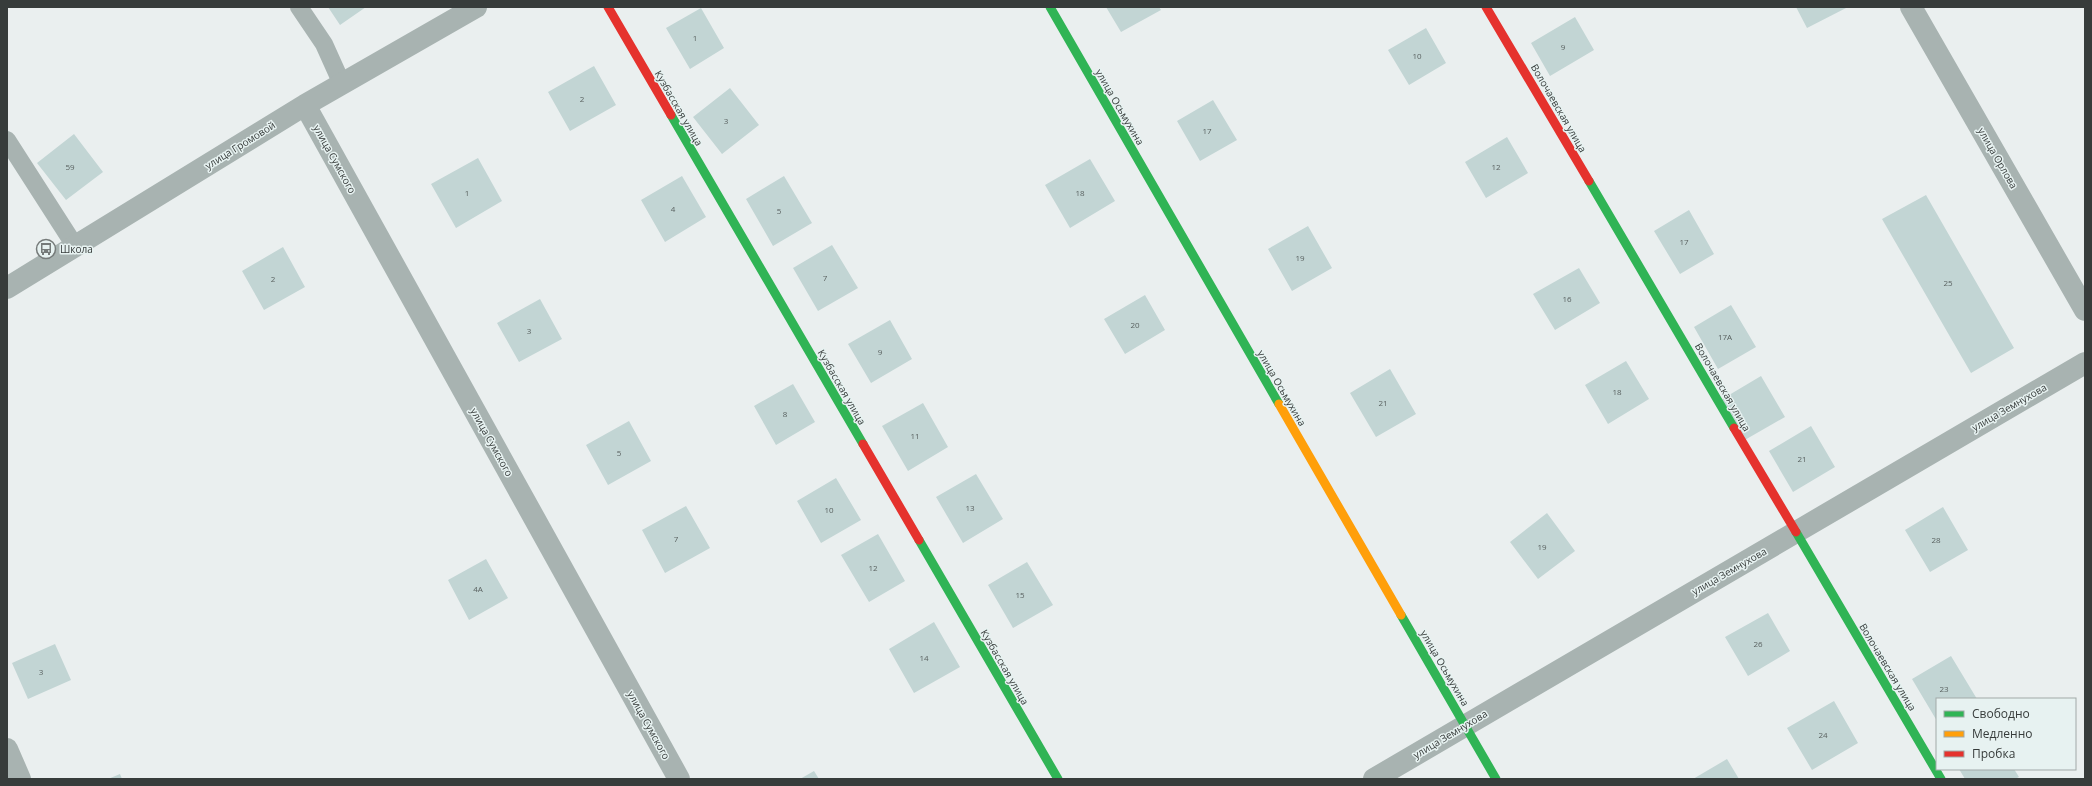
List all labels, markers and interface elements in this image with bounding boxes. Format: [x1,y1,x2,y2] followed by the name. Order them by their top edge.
[693,32,697,43] house number: 1
[1561,41,1566,52] house number: 9
[1412,50,1422,61] house number: 10
[1528,61,1590,155] street label: Волочаевская улица
[1092,66,1148,148] street label: улица Осьмухина
[652,68,706,148] street label: Кузбасская улица
[580,93,585,104] house number: 2
[724,115,729,126] house number: 3
[202,118,278,172] street label: улица Громовой
[310,122,360,196] street label: улица Сумского
[1202,125,1212,136] house number: 17
[1975,125,2021,191] street label: улица Орлова
[65,161,75,172] house number: 59
[1491,161,1501,172] house number: 12
[465,187,469,198] house number: 1
[1075,187,1085,198] house number: 18
[671,203,676,214] house number: 4
[777,205,782,216] house number: 5
[1679,236,1689,247] house number: 17
[35,238,57,260] bus stop icon: Школа
[60,242,93,256] place label: Школа
[1295,252,1305,263] house number: 19
[823,272,828,283] house number: 7
[271,273,276,284] house number: 2
[1943,277,1953,288] house number: 25
[1562,293,1572,304] house number: 16
[1130,319,1140,330] house number: 20
[527,325,532,336] house number: 3
[1718,331,1733,342] house number: 17А
[1692,340,1754,434] street label: Волочаевская улица
[878,346,883,357] house number: 9
[815,347,869,427] street label: Кузбасская улица
[1254,347,1310,429] street label: улица Осьмухина
[1969,380,2049,434] street label: улица Земнухова
[1612,386,1622,397] house number: 18
[1378,397,1388,408] house number: 21
[467,405,517,479] street label: улица Сумского
[783,408,788,419] house number: 8
[910,430,920,441] house number: 11
[617,447,622,458] house number: 5
[1797,453,1807,464] house number: 21
[965,502,975,513] house number: 13
[824,504,834,515] house number: 10
[674,533,679,544] house number: 7
[1931,534,1941,545] house number: 28
[1537,541,1547,552] house number: 19
[1689,544,1769,598] street label: улица Земнухова
[868,562,878,573] house number: 12
[473,583,484,594] house number: 4А
[1015,589,1025,600] house number: 15
[1856,621,1920,713] street label: Волочаевская улица
[978,627,1032,707] street label: Кузбасская улица
[1417,627,1473,709] street label: улица Осьмухина
[1753,638,1763,649] house number: 26
[919,652,929,663] house number: 14
[39,666,44,677] house number: 3
[1939,683,1949,694] house number: 23
[624,688,674,762] street label: улица Сумского
[1936,698,2076,770] legend
[1972,705,2030,722] text: Свободно
[1410,706,1490,762] street label: улица Земнухова
[1972,725,2032,742] text: Медленно
[1818,729,1828,740] house number: 24
[1972,745,2015,762] text: Пробка

